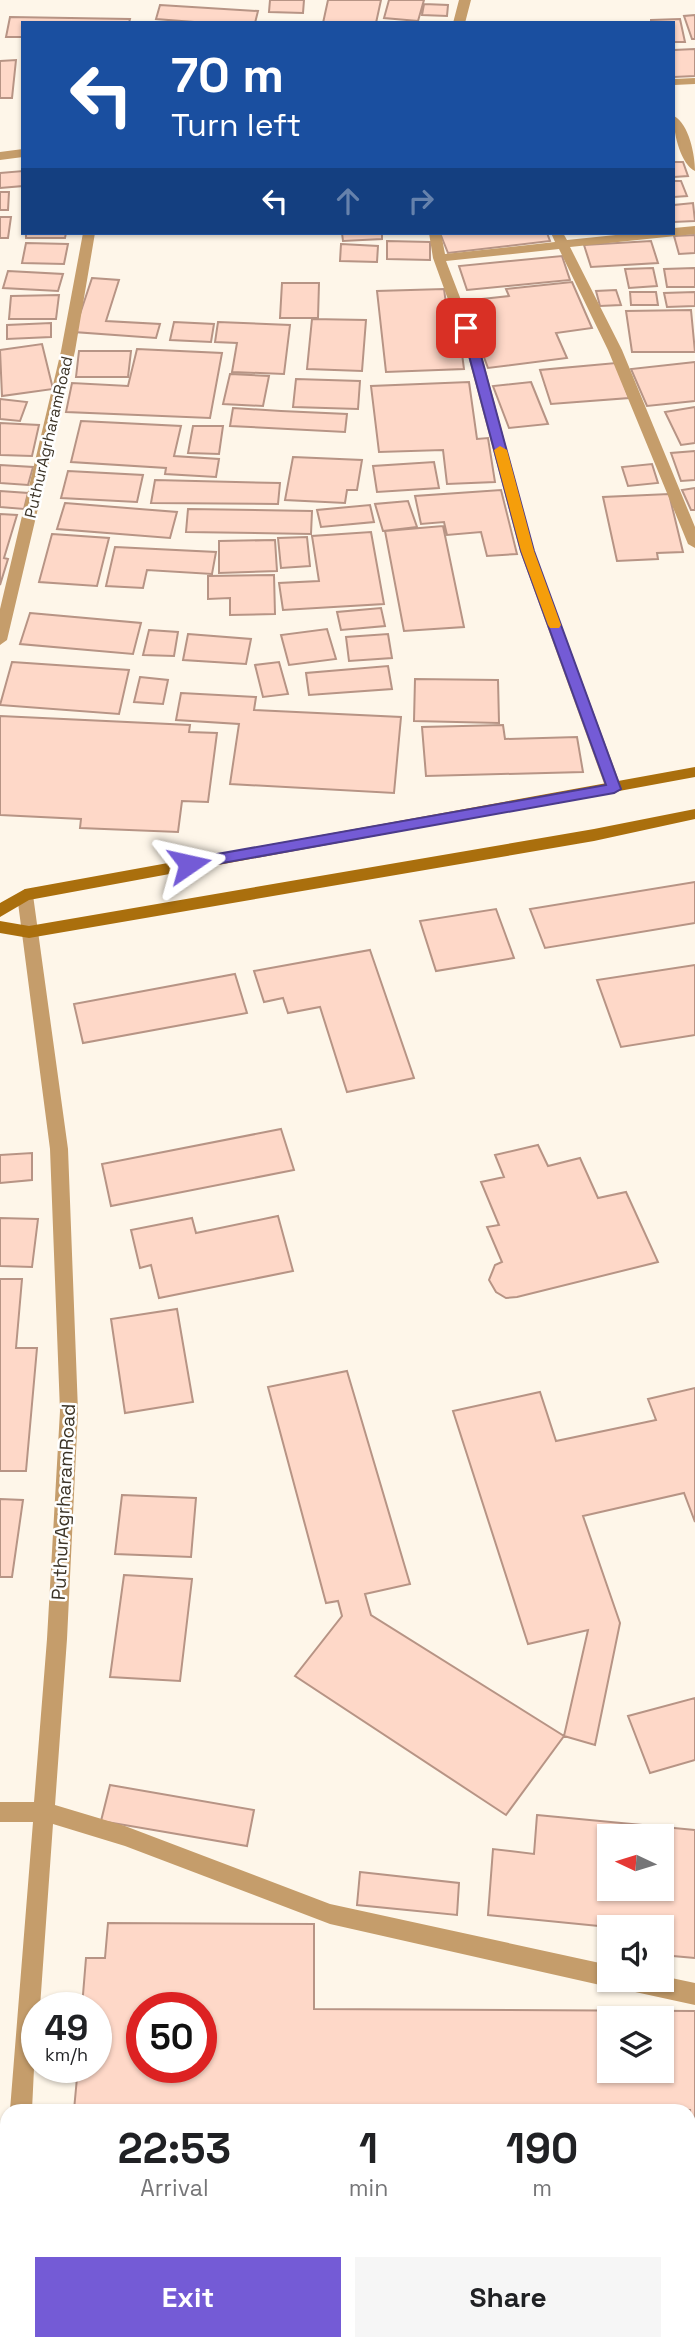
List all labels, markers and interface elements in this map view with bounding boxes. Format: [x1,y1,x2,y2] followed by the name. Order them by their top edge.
[171,44,284,106] text: 70 m
[56,49,147,140] icon: left
[171,105,301,145] text: Turn left
[256,182,294,220] icon: left
[329,182,367,220] icon: ahead
[402,182,440,220] icon: right
[436,298,496,358] pin
[447,309,485,347] icon: arrive
[20,354,77,520] street label: PuthurAgrharamRoad
[152,827,226,901] position arrow
[46,1403,81,1601] street label: PuthurAgrharamRoad
[597,1824,674,1900] north arrow
[597,1824,674,2083] map controls
[597,1915,674,1992] button: sound
[126,1992,217,2083] speed limit sign: 50
[45,2006,88,2050] text: 49
[597,2006,674,2083] button: layers
[45,2043,88,2066] text: km/h
[118,2122,231,2175] text: 22:53
[359,2122,378,2175] text: 1
[506,2122,578,2175] text: 190
[140,2173,209,2203] text: Arrival
[349,2173,388,2203] text: min
[532,2173,552,2203] text: m
[35,2257,341,2337] button: Exit
[355,2257,661,2337] button: Share

